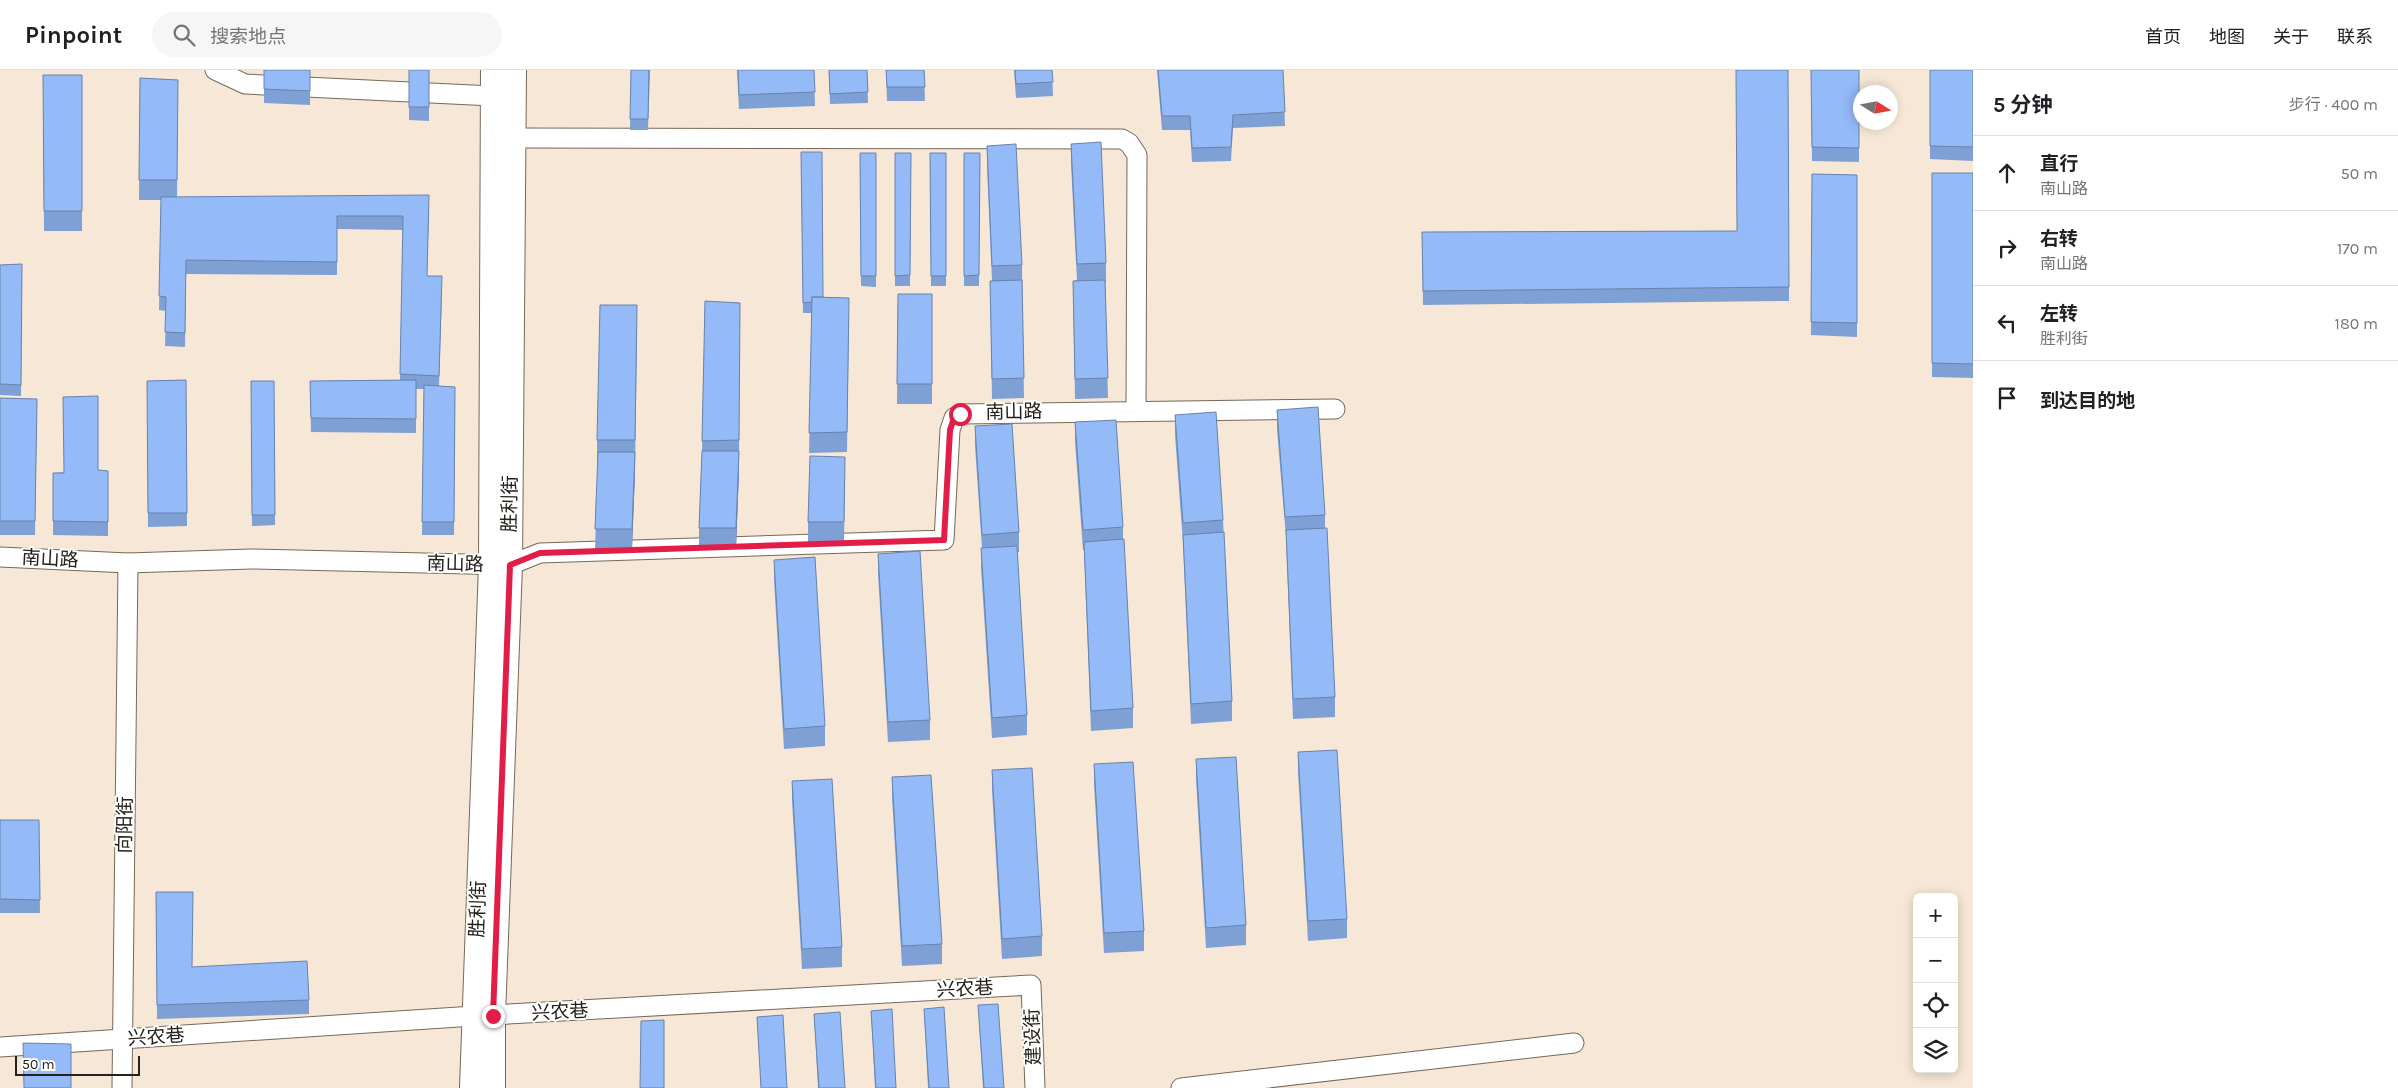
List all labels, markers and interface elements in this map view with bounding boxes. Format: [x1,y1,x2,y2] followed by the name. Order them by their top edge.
[152,12,502,57] search box
[25,21,122,49] text: Pinpoint
[170,21,198,49] icon: search
[210,26,286,48] text: 搜索地点
[2145,26,2181,48] text: 首页
[2209,26,2245,48] text: 地图
[2273,26,2309,48] text: 关于
[2337,26,2373,48] text: 联系
[1853,85,1898,130] north arrow
[1993,93,2053,117] text: 5 分钟
[2289,95,2378,114] text: 步行 · 400 m
[2040,153,2078,175] text: 直行
[1993,159,2021,187] icon: ahead
[2341,164,2378,183] text: 50 m
[2040,179,2088,198] text: 南山路
[2040,228,2078,250] text: 右转
[1993,234,2021,262] icon: right
[2337,239,2378,258] text: 170 m
[2040,254,2088,273] text: 南山路
[2040,303,2078,325] text: 左转
[1993,309,2021,337] icon: left
[2335,314,2378,333] text: 180 m
[2040,329,2088,348] text: 胜利街
[1993,384,2021,412] icon: arrive
[2040,390,2135,412] text: 到达目的地
[985,401,1043,423] street label: 南山路
[949,403,972,426] route start
[499,475,521,533] street label: 胜利街
[21,547,79,571] street label: 南山路
[426,553,484,575] street label: 南山路
[114,796,136,854] street label: 向阳街
[466,880,490,938] street label: 胜利街
[1913,893,1958,1073] map controls
[1913,893,1958,938] button: +
[1913,938,1958,983] button: −
[936,977,994,1001] street label: 兴农巷
[1913,983,1958,1028] button: locate
[531,1000,589,1024] street label: 兴农巷
[482,1005,505,1028] route end
[1021,1008,1045,1066] street label: 建设街
[127,1024,185,1050] street label: 兴农巷
[1913,1028,1958,1073] button: layers
[15,1053,140,1076] scale bar
[22,1056,55,1073] text: 50 m

